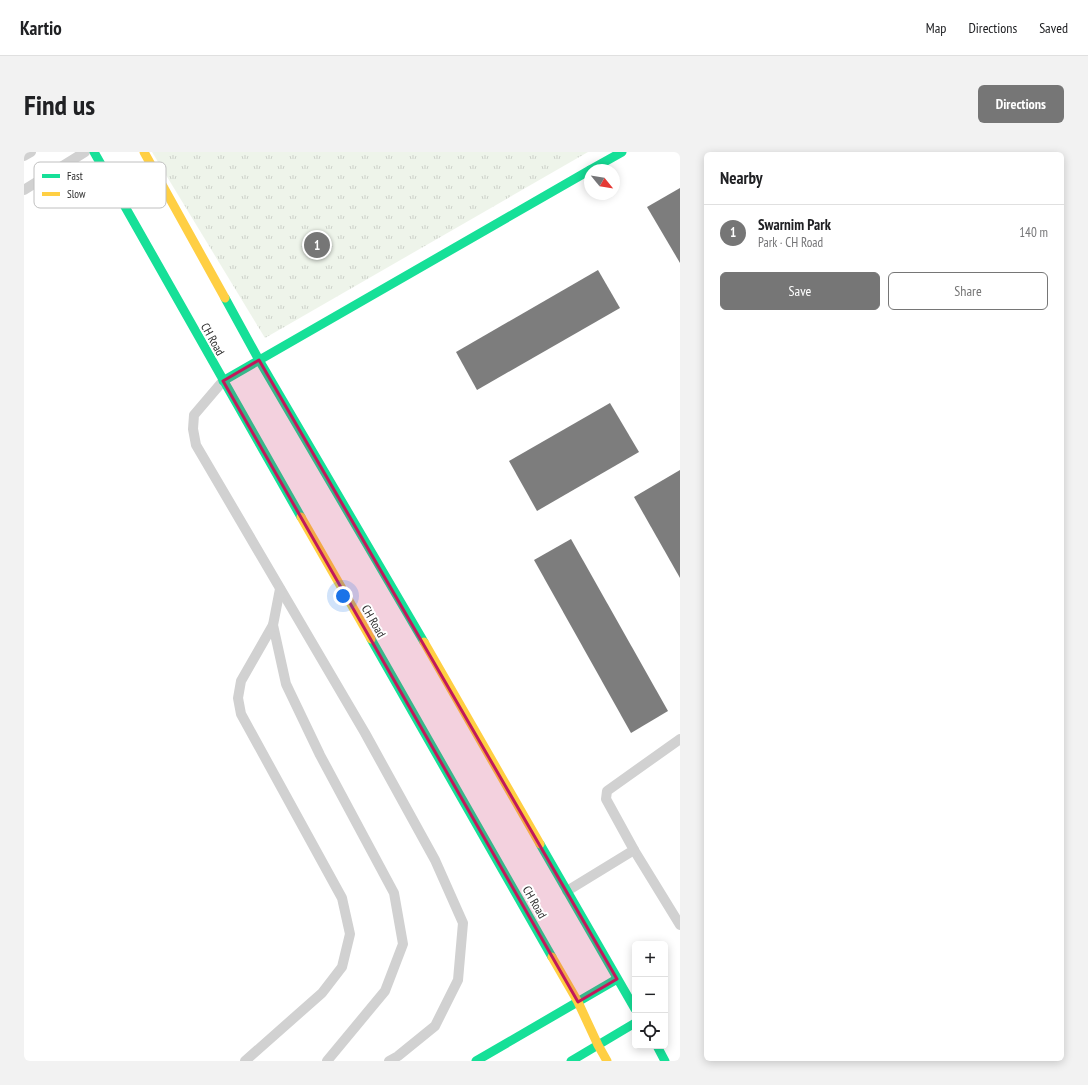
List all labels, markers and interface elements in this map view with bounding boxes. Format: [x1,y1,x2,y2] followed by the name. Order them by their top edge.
[20,16,62,40] text: Kartio
[926,19,946,37] text: Map
[968,19,1017,37] text: Directions
[1039,19,1068,37] text: Saved
[978,85,1064,123] button: Directions
[24,86,95,123] text: Find us
[34,162,166,208] legend
[584,164,620,200] north arrow
[720,167,763,189] text: Nearby
[67,169,83,183] text: Fast
[67,187,86,201] text: Slow
[758,215,831,234] text: Swarnim Park
[730,224,736,241] text: 1
[1019,224,1048,241] text: 140 m
[304,230,330,260] pin: 1
[758,234,823,251] text: Park · CH Road
[720,272,880,310] button: Save
[888,272,1048,310] button: Share
[198,320,228,358] street label: CH Road
[333,586,353,606] your location
[359,602,389,640] street label: CH Road
[520,883,550,921] street label: CH Road
[632,941,668,1049] map controls
[632,941,668,977] button: +
[632,977,668,1013] button: −
[632,1013,668,1049] button: locate

